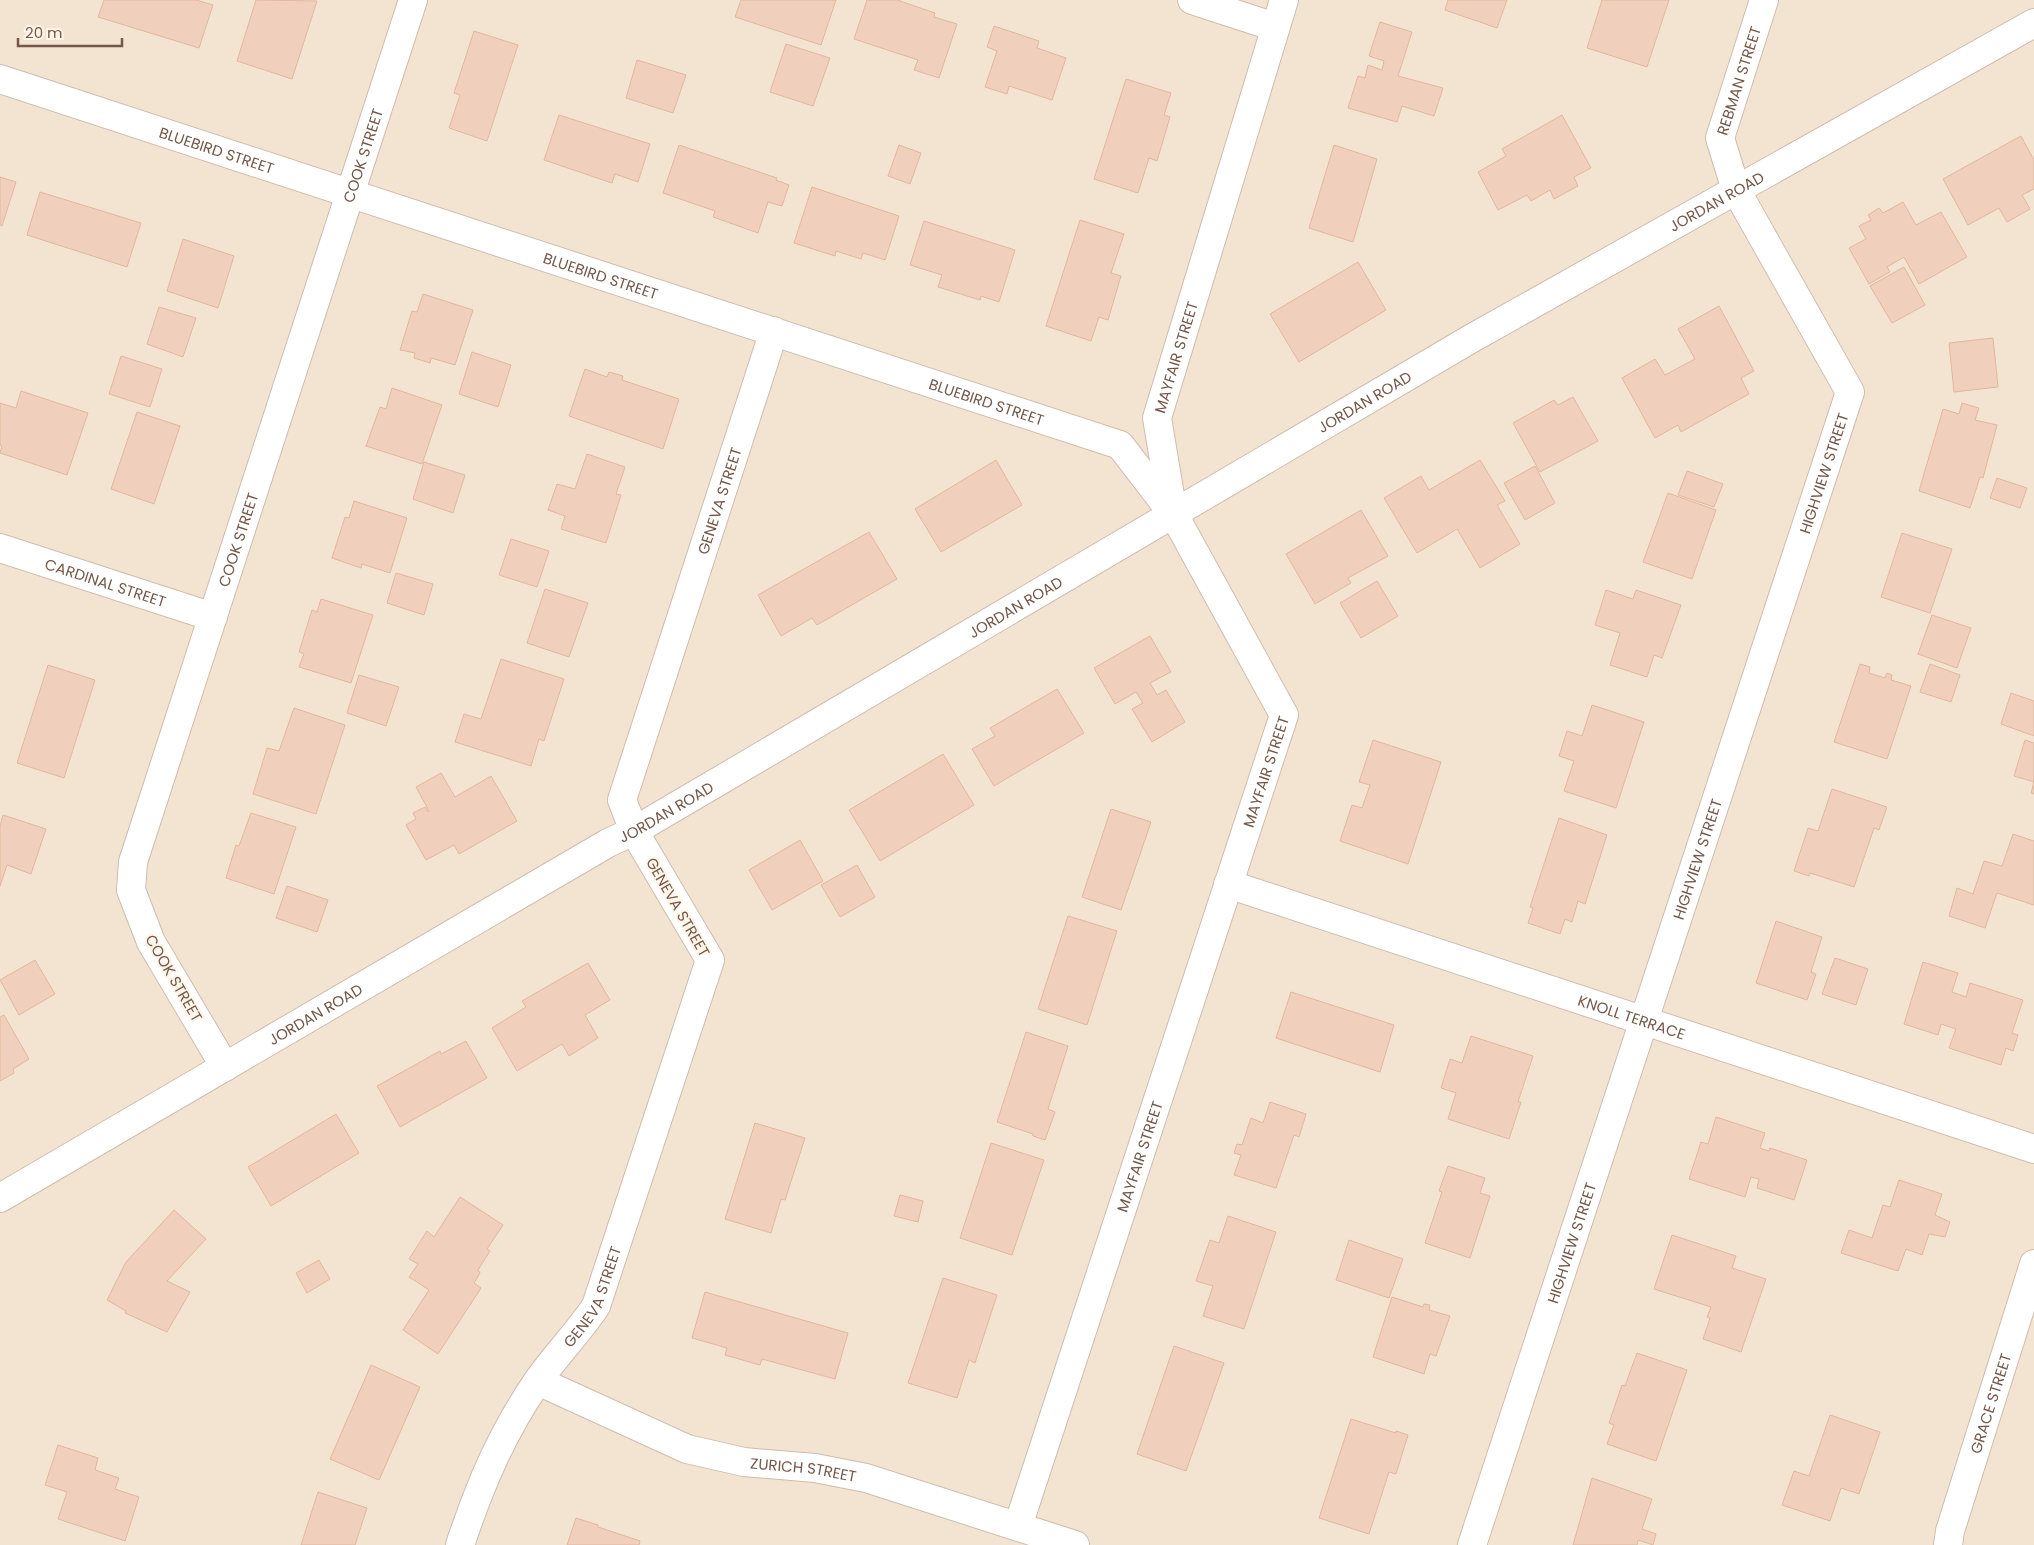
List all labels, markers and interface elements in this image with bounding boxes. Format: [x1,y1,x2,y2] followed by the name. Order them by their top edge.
[18,15,121,47] scale bar
[25,22,63,43] text: 20 m
[1711,23,1766,138] street label: REBMAN STREET
[337,106,388,205] street label: COOK STREET
[157,121,277,178] street label: BLUEBIRD STREET
[1665,166,1768,236] street label: JORDAN ROAD
[541,247,661,304] street label: BLUEBIRD STREET
[1149,299,1202,416] street label: MAYFAIR STREET
[1313,366,1415,437] street label: JORDAN ROAD
[926,373,1047,430] street label: BLUEBIRD STREET
[1794,410,1853,536] street label: HIGHVIEW STREET
[692,444,746,557] street label: GENEVA STREET
[213,490,263,589] street label: COOK STREET
[42,553,169,612] street label: CARDINAL STREET
[964,571,1066,643] street label: JORDAN ROAD
[1237,713,1293,830] street label: MAYFAIR STREET
[615,776,717,847] street label: JORDAN ROAD
[1667,796,1727,922] street label: HIGHVIEW STREET
[641,854,715,960] street label: GENEVA STREET
[140,930,208,1026] street label: COOK STREET
[264,978,366,1050] street label: JORDAN ROAD
[1575,989,1688,1044] street label: KNOLL TERRACE
[1111,1098,1167,1215] street label: MAYFAIR STREET
[1541,1180,1601,1306] street label: HIGHVIEW STREET
[558,1243,626,1351] street label: GENEVA STREET
[1965,1351,2016,1456] street label: GRACE STREET
[750,1452,858,1486] street label: ZURICH STREET

